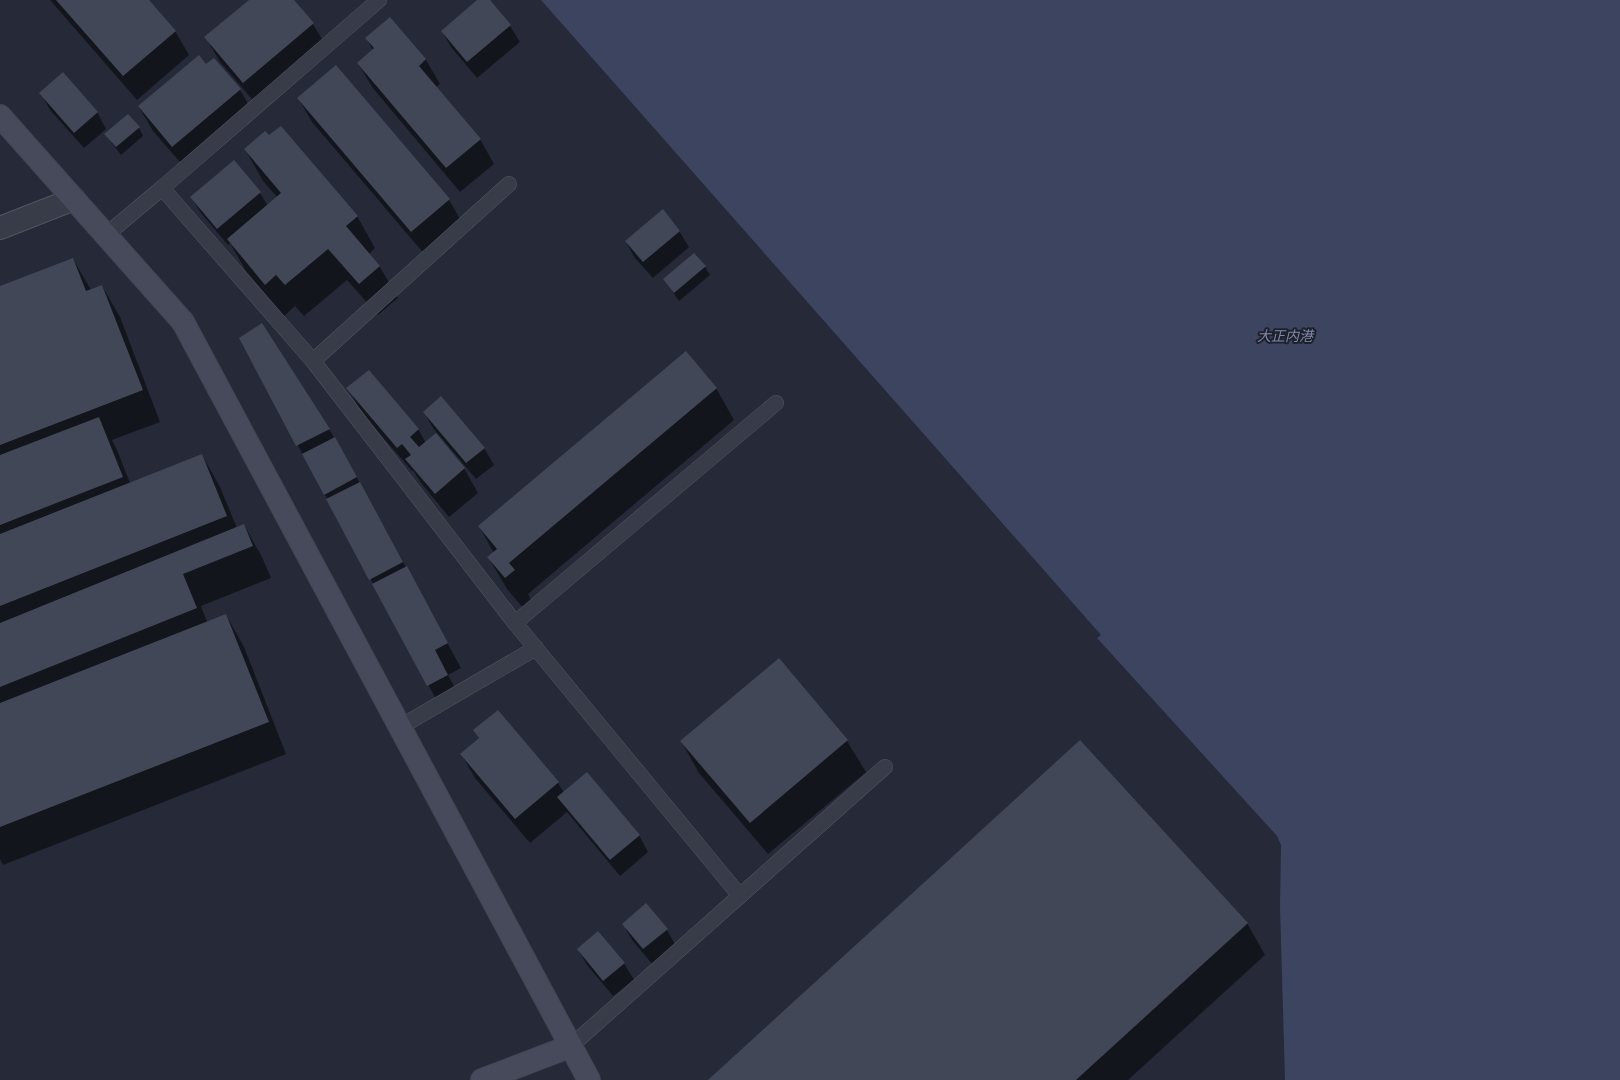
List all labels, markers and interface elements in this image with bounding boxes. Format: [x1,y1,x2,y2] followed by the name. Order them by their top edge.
[1257,328,1315,345] water label: 大正内港

